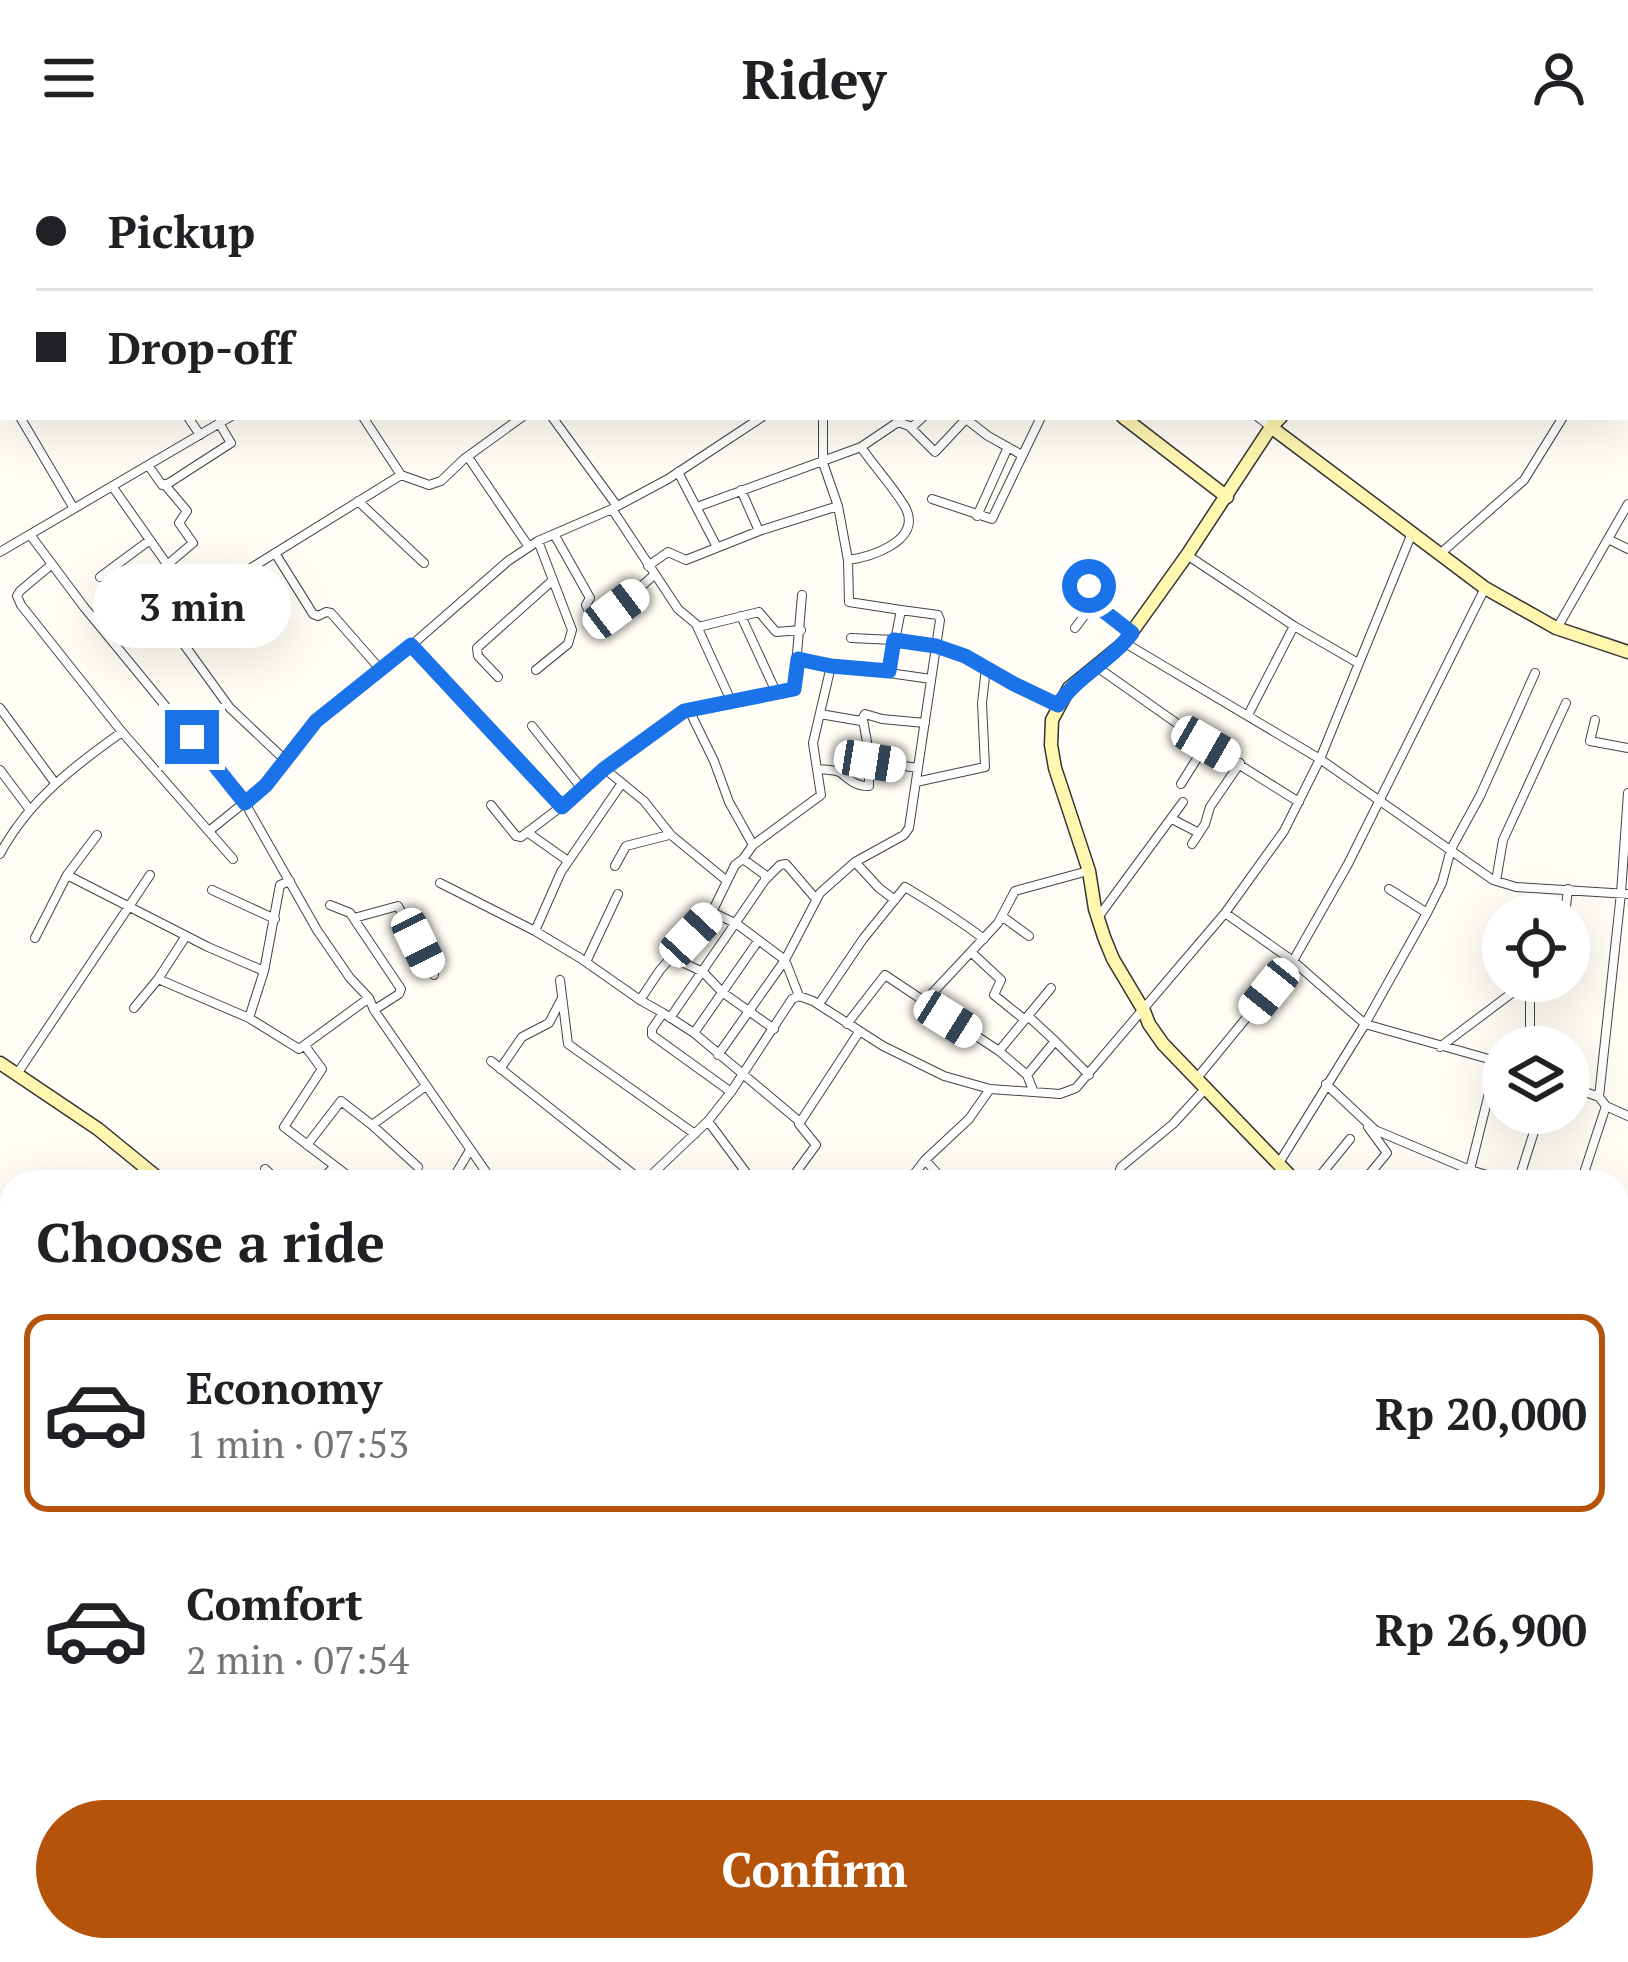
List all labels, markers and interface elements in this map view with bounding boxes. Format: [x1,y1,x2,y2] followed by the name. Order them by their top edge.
[742,43,886,114] text: Ridey
[36,45,102,111] icon: menu
[1526,45,1592,111] icon: person
[108,201,255,261] text: Pickup
[108,317,294,377] text: Drop-off
[1062,559,1116,613] route start
[93,563,291,647] callout: 3 min
[576,573,656,645] car
[139,580,245,632] text: 3 min
[165,710,219,764] route end
[1166,710,1246,778] car
[832,738,908,784] car
[1482,894,1590,1134] map controls
[1482,894,1590,1002] button: locate
[653,896,729,974] car
[386,903,450,983] car
[1232,952,1306,1030] car
[908,985,988,1053] car
[1482,1026,1590,1134] button: layers
[36,1206,385,1277] text: Choose a ride
[186,1357,382,1417] text: Economy
[42,1359,150,1467] icon: car
[1375,1383,1587,1443] text: Rp 20,000
[186,1417,409,1469] text: 1 min · 07:53
[186,1573,363,1633] text: Comfort
[42,1575,150,1683] icon: car
[1375,1599,1587,1659] text: Rp 26,900
[186,1633,409,1685] text: 2 min · 07:54
[36,1800,1593,1938] button: Confirm

